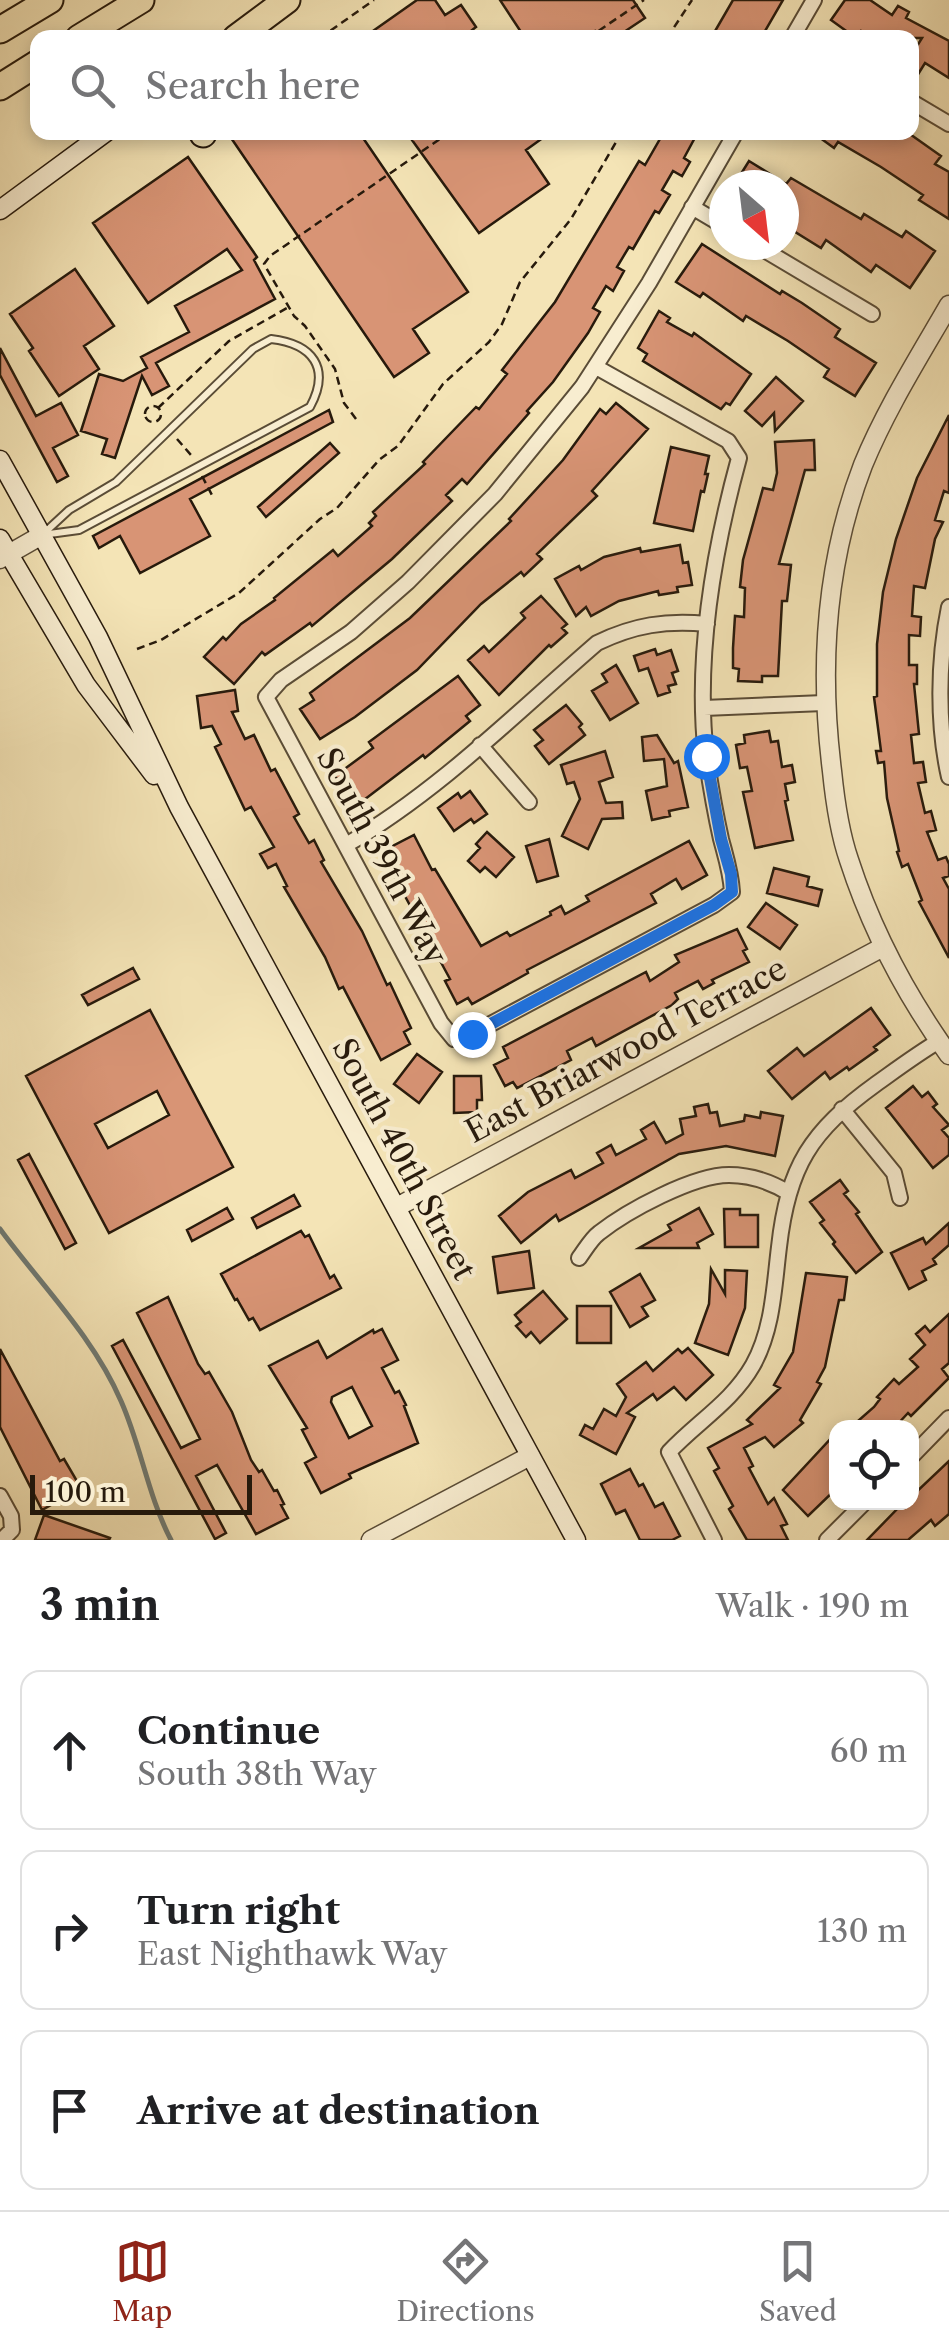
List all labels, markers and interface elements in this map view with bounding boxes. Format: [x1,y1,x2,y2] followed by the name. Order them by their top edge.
[30,30,919,140] search box
[65,58,120,113] icon: search
[145,62,360,109] text: Search here
[709,170,799,260] north arrow
[684,734,730,780] route start
[309,741,456,972] street label: South 39th Way
[459,948,793,1151] street label: East Briarwood Terrace
[450,1012,496,1058] route end
[324,1031,485,1287] street label: South 40th Street
[829,1420,919,1510] map controls
[829,1420,919,1510] button: locate
[30,1470,252,1514] scale bar
[45,1475,126,1509] text: 100 m
[40,1579,160,1631] text: 3 min
[716,1586,909,1625] text: Walk · 190 m
[137,1707,320,1754] text: Continue
[42,1723,97,1778] icon: ahead
[830,1731,907,1770] text: 60 m
[137,1754,377,1793] text: South 38th Way
[137,1887,340,1934] text: Turn right
[42,1903,97,1958] icon: right
[817,1911,907,1950] text: 130 m
[137,1934,447,1973] text: East Nighthawk Way
[42,2083,97,2138] icon: arrive
[137,2087,540,2134] text: Arrive at destination
[112,2234,172,2328] tab: Map
[396,2234,535,2328] tab: Directions
[759,2234,837,2328] tab: Saved

